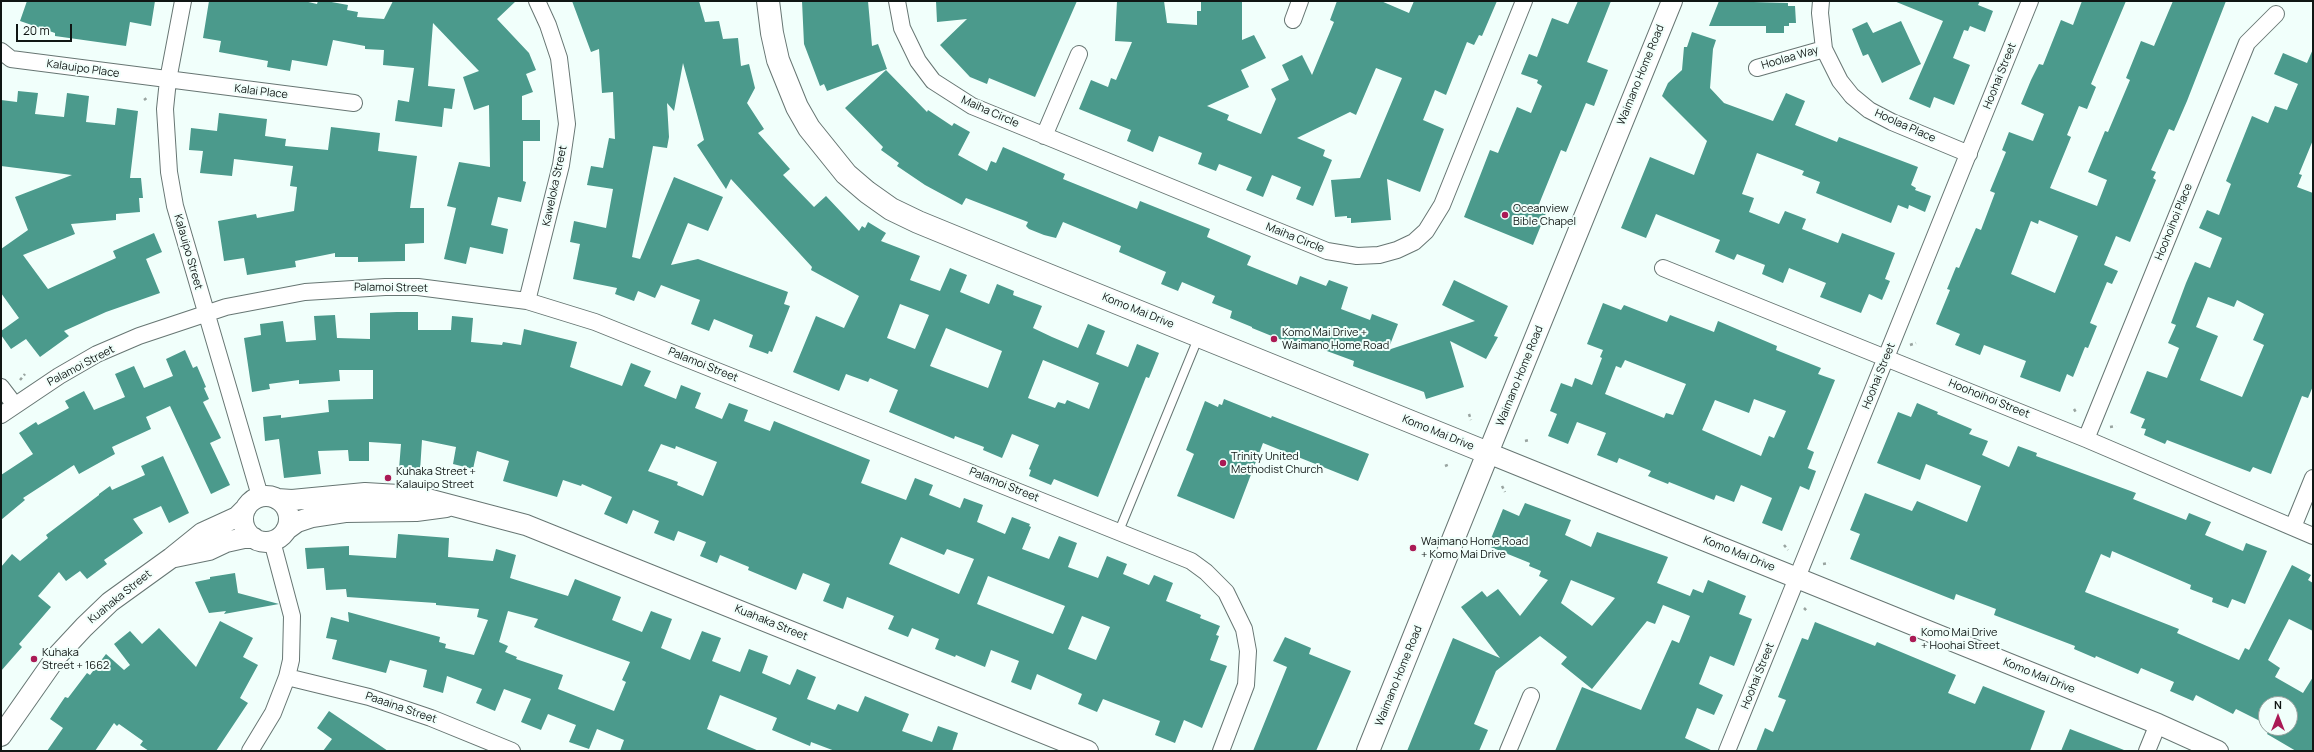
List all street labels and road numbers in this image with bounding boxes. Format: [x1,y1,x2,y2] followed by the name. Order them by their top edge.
[1615,23,1667,127] street label: Waimano Home Road
[1981,41,2019,111] street label: Hoohai Street
[1760,44,1820,72] street label: Hoolaa Way
[46,57,120,81] street label: Kalauipo Place
[234,82,288,102] street label: Kalai Place
[959,93,1021,131] street label: Maiha Circle
[1873,107,1937,145] street label: Hoolaa Place
[540,144,570,228] street label: Kaweloka Street
[2153,182,2195,262] street label: Hoohoihoi Place
[171,213,205,291] street label: Kalauipo Street
[1264,220,1326,256] street label: Maiha Circle
[354,281,428,295] street label: Palamoi Street
[1100,291,1176,331] street label: Komo Mai Drive
[1494,324,1546,428] street label: Waimano Home Road
[1860,341,1898,411] street label: Hoohai Street
[45,343,117,389] street label: Palamoi Street
[666,345,740,385] street label: Palamoi Street
[1947,377,2031,421] street label: Hoohoihoi Street
[1400,413,1476,453] street label: Komo Mai Drive
[967,465,1041,505] street label: Palamoi Street
[1701,534,1777,574] street label: Komo Mai Drive
[86,567,154,627] street label: Kuahaka Street
[733,602,809,644] street label: Kuahaka Street
[1373,624,1425,728] street label: Waimano Home Road
[1739,641,1777,711] street label: Hoohai Street
[2001,656,2077,696] street label: Komo Mai Drive
[364,690,438,726] street label: Paaaina Street

